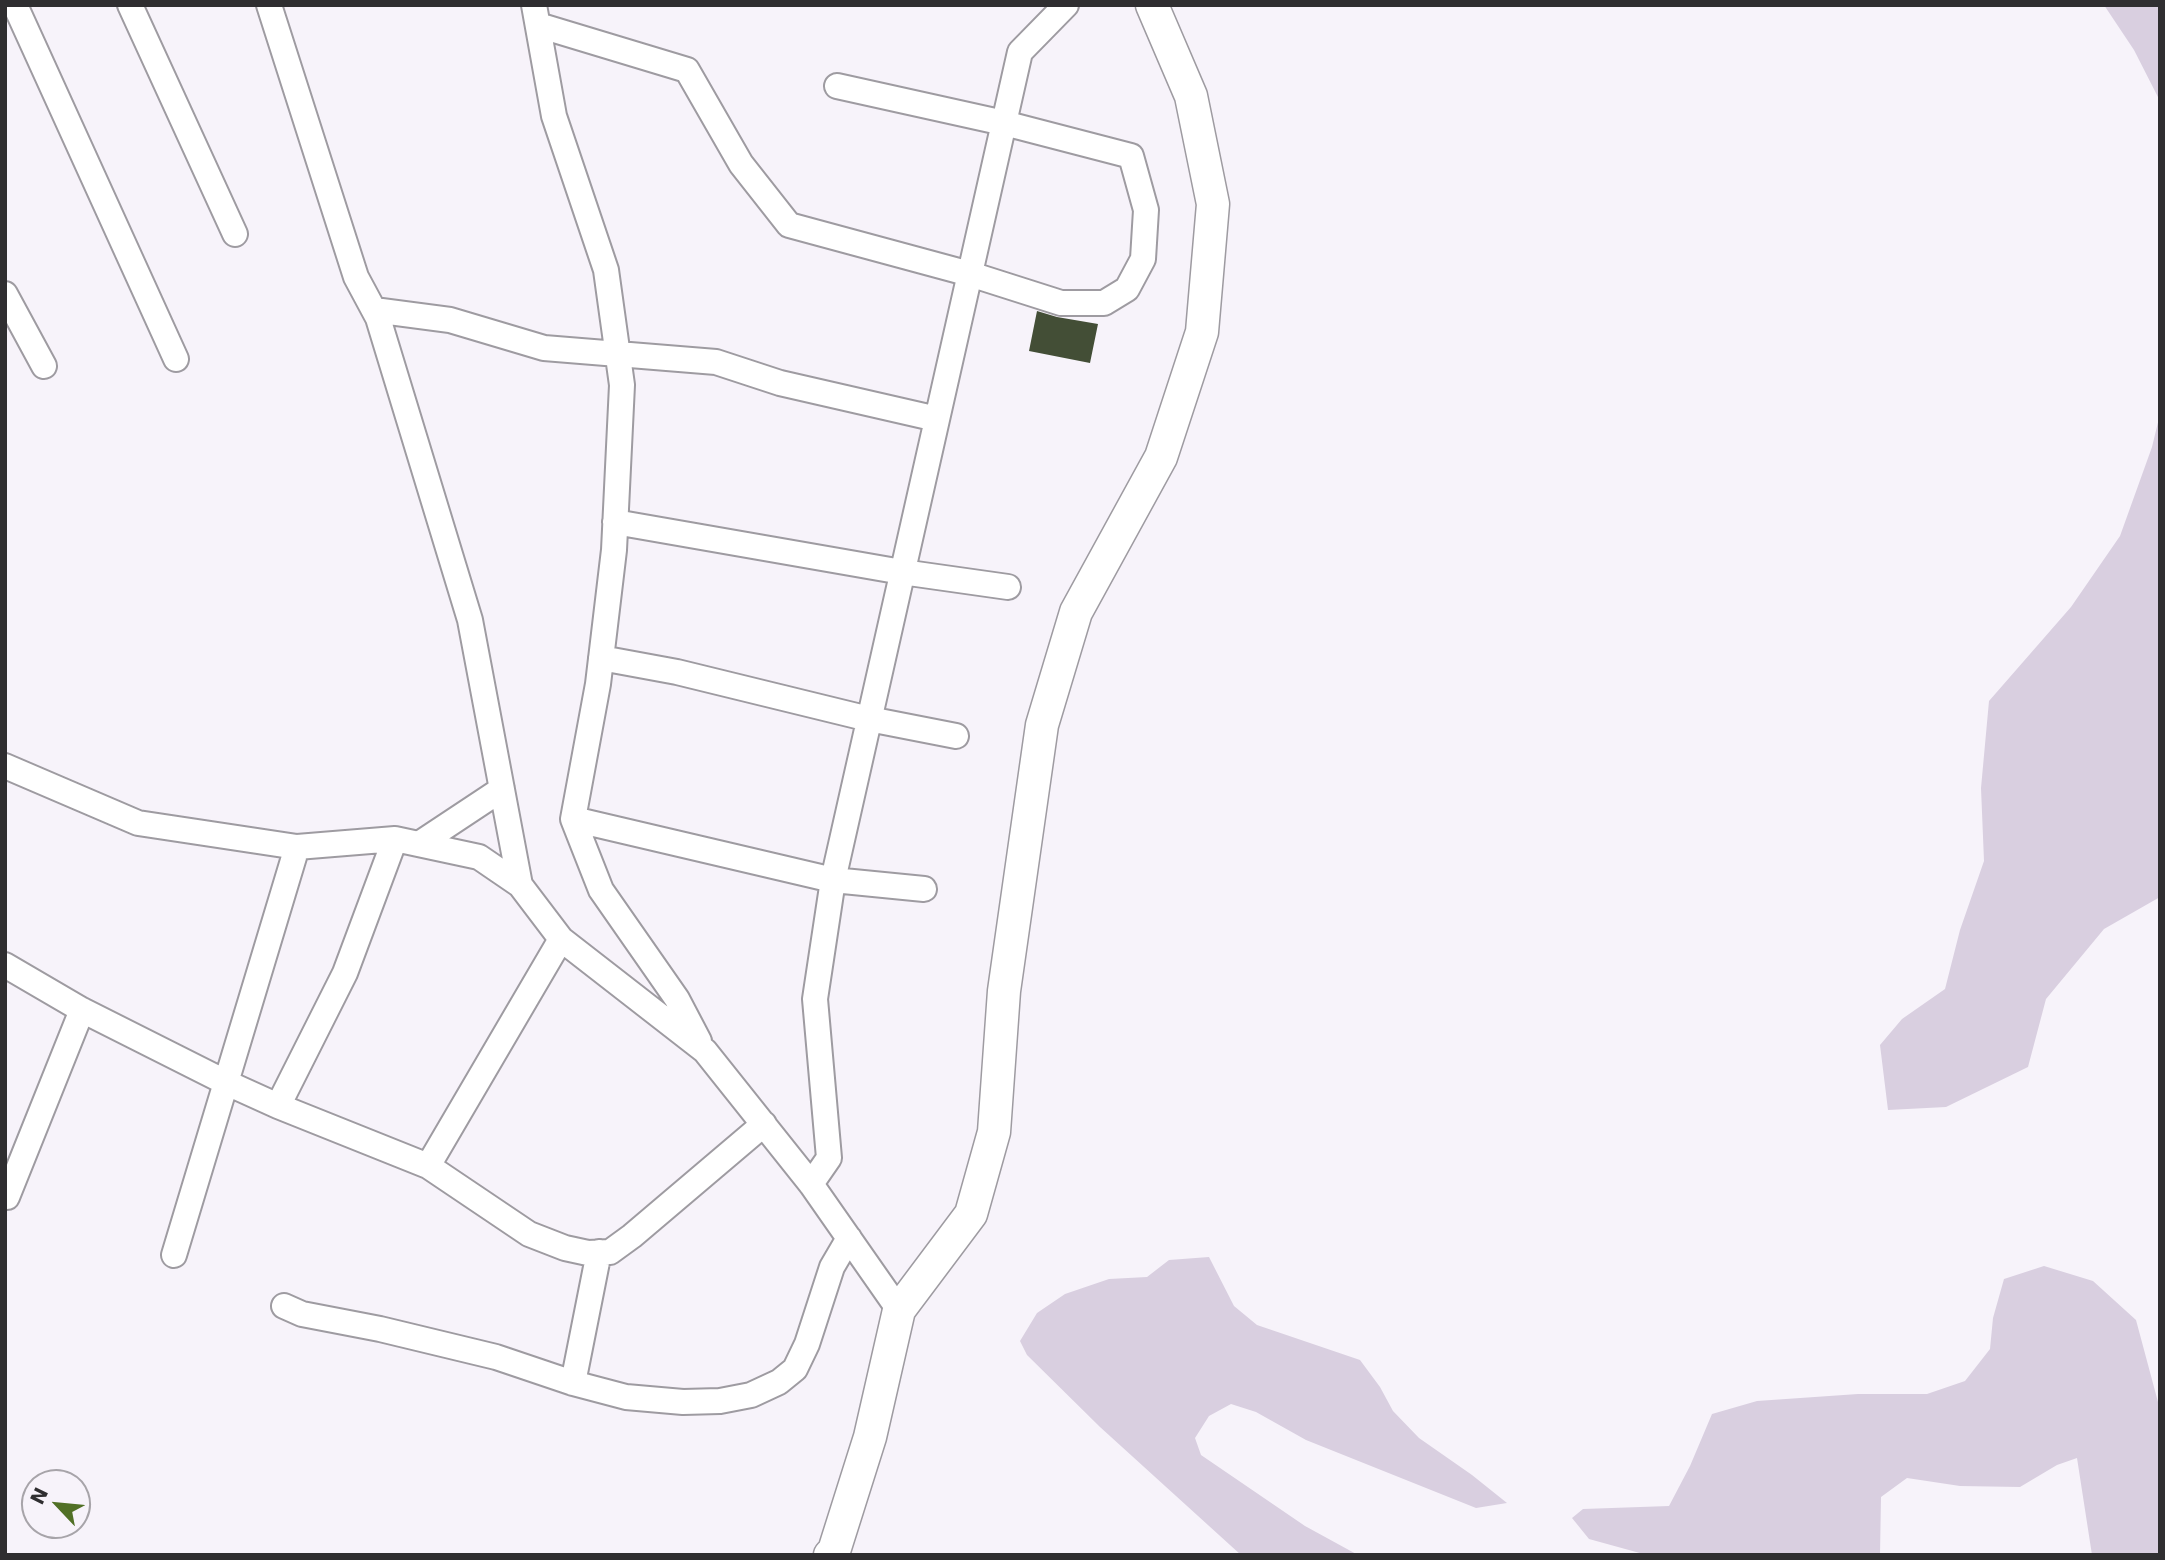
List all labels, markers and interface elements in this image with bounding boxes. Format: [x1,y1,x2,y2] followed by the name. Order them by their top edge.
[21,1469,91,1539] north arrow
[26,1484,52,1508] text: N

